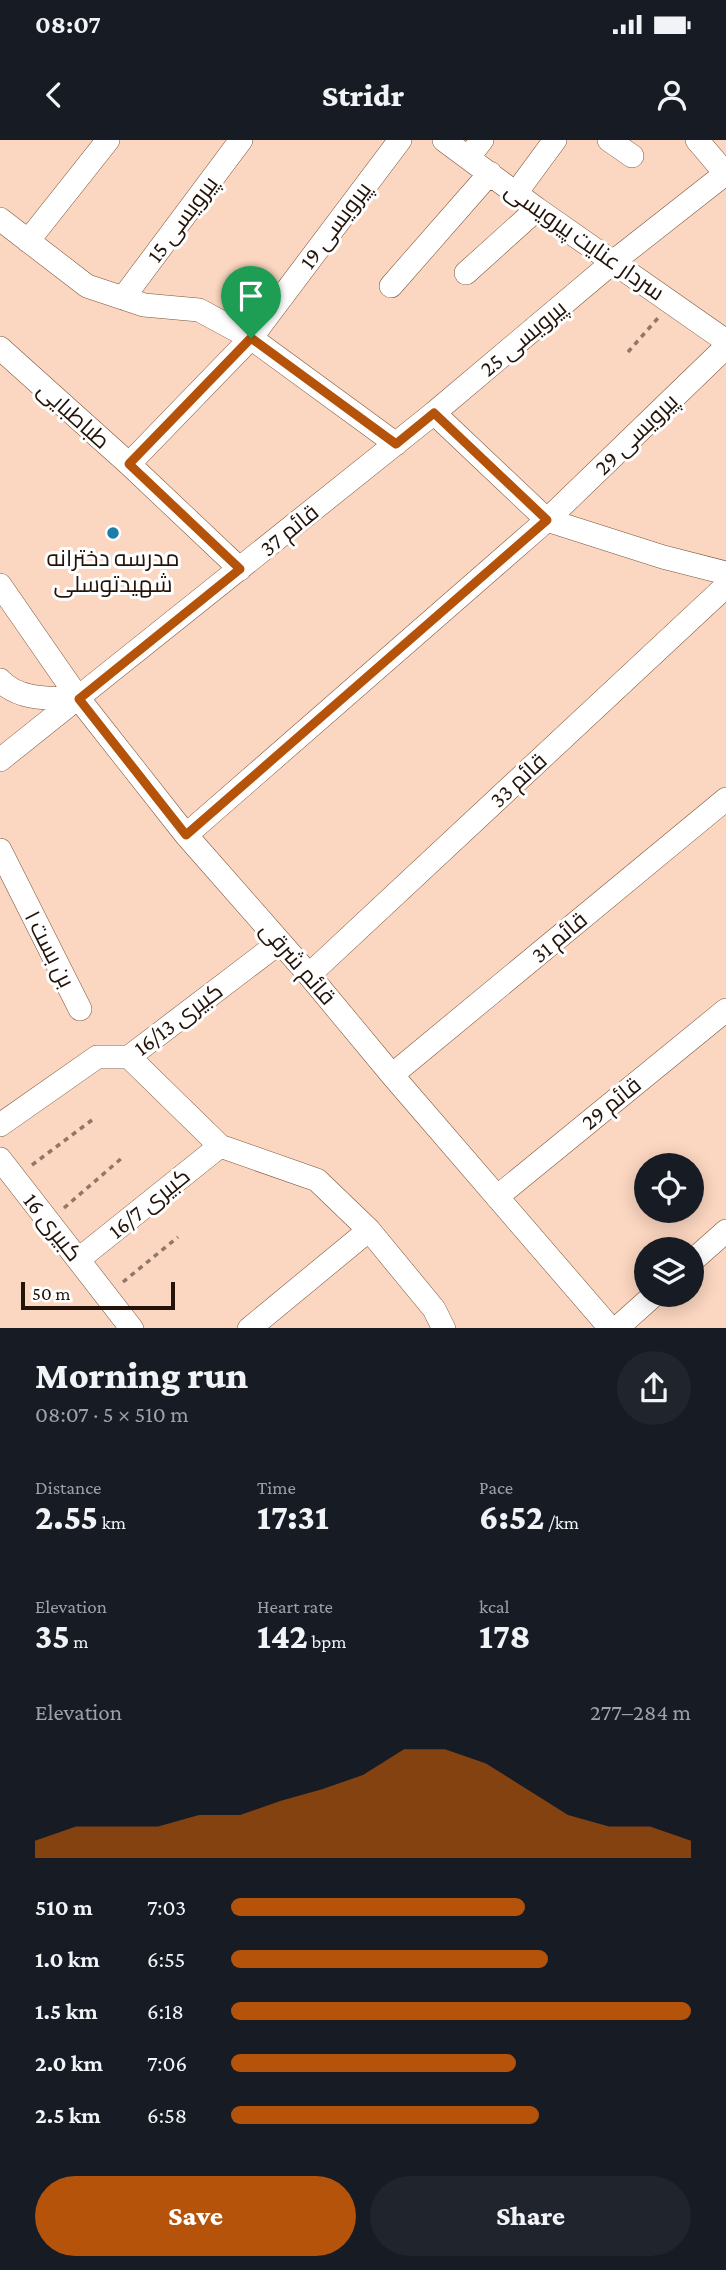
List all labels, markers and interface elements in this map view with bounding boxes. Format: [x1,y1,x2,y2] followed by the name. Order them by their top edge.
[35,10,101,39] text: 08:07
[35,76,73,114] icon: back
[653,76,691,114] icon: person
[322,77,404,113] text: Stridr
[141,171,224,269] street label: پیرویسی 15
[294,176,378,275] street label: پیرویسی 19
[499,176,670,307] street label: سردار عنایت پیرویسی
[221,266,281,338] pin
[232,277,270,315] icon: arrive
[475,294,573,383] street label: پیرویسی 25
[32,376,115,455] street label: طباطبایی
[589,388,684,481] street label: پیرویسی 29
[255,499,325,564] street label: قائم 37
[105,525,121,541] marker: مدرسه دخترانه شهیدتوسلی
[47,545,179,598] place label: مدرسه دخترانه شهیدتوسلی
[484,747,554,815] street label: قائم 33
[19,906,80,992] street label: بن بست ۱
[526,906,594,970] street label: قائم 31
[253,916,341,1012] street label: قائم شرقی
[128,977,228,1062] street label: کبیری 16/13
[576,1071,648,1137] street label: قائم 29
[634,1153,704,1307] map controls
[634,1153,704,1223] button: locate
[103,1162,195,1244] street label: کبیری 16/7
[18,1188,88,1267] street label: کبیری 16
[634,1237,704,1307] button: layers
[21,1280,175,1311] scale bar
[32,1283,71,1304] text: 50 m
[617,1351,691,1425] button: share
[35,1354,248,1396] text: Morning run
[35,1401,189,1427] text: 08:07 · 5 × 510 m
[35,1477,101,1498] text: Distance
[257,1477,296,1498] text: Time
[479,1477,513,1498] text: Pace
[35,1498,98,1537] text: 2.55
[257,1498,329,1537] text: 17:31
[479,1498,544,1537] text: 6:52
[98,1512,126,1533] text: km
[544,1512,579,1533] text: /km
[35,1596,107,1617] text: Elevation
[257,1596,333,1617] text: Heart rate
[479,1596,510,1617] text: kcal
[35,1617,70,1656] text: 35
[257,1617,308,1656] text: 142
[479,1617,531,1656] text: 178
[70,1631,89,1652] text: m
[308,1631,347,1652] text: bpm
[35,1699,122,1725] text: Elevation
[590,1699,691,1725] text: 277–284 m
[35,1894,93,1920] text: 510 m
[147,1894,186,1920] text: 7:03
[35,1946,100,1972] text: 1.0 km
[147,1946,185,1972] text: 6:55
[35,1998,98,2024] text: 1.5 km
[147,1998,184,2024] text: 6:18
[35,2050,103,2076] text: 2.0 km
[147,2050,187,2076] text: 7:06
[35,2102,101,2128] text: 2.5 km
[147,2102,187,2128] text: 6:58
[35,2176,356,2256] button: Save
[370,2176,691,2256] button: Share

